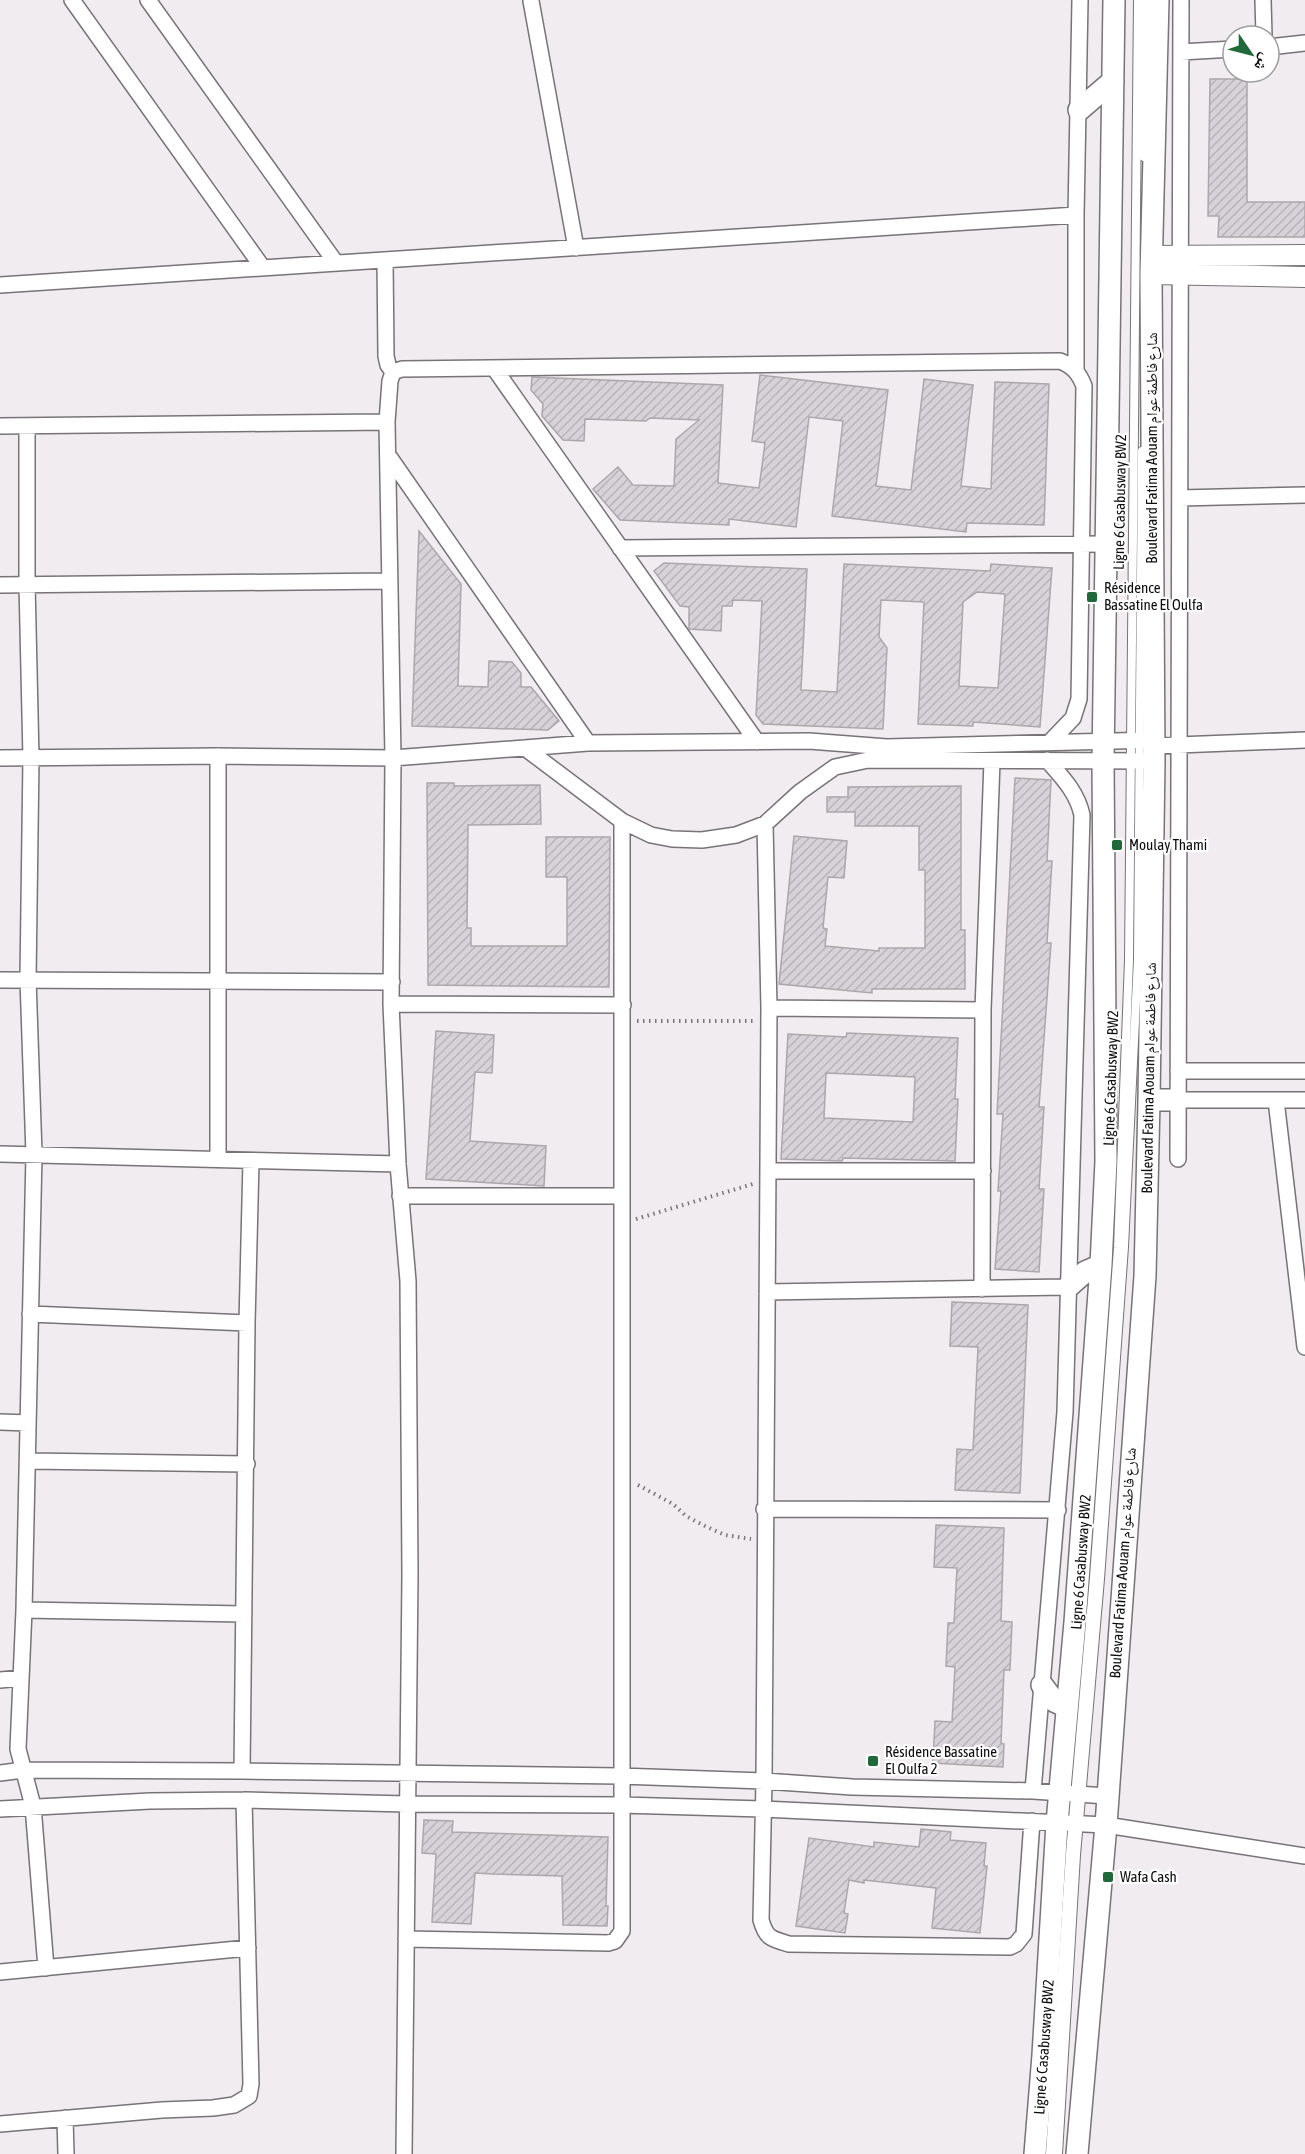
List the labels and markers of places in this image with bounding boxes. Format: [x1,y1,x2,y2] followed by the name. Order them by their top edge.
[1104,579,1203,613] place label: Résidence Bassatine El Oulfa
[1085,590,1099,604] marker: Résidence Bassatine El Oulfa
[1129,836,1207,853] place label: Moulay Thami
[1110,838,1124,852] marker: Moulay Thami
[885,1743,997,1777] place label: Résidence Bassatine El Oulfa 2
[866,1754,880,1768] marker: Résidence Bassatine El Oulfa 2
[1120,1868,1177,1885] place label: Wafa Cash
[1101,1870,1115,1884] marker: Wafa Cash

